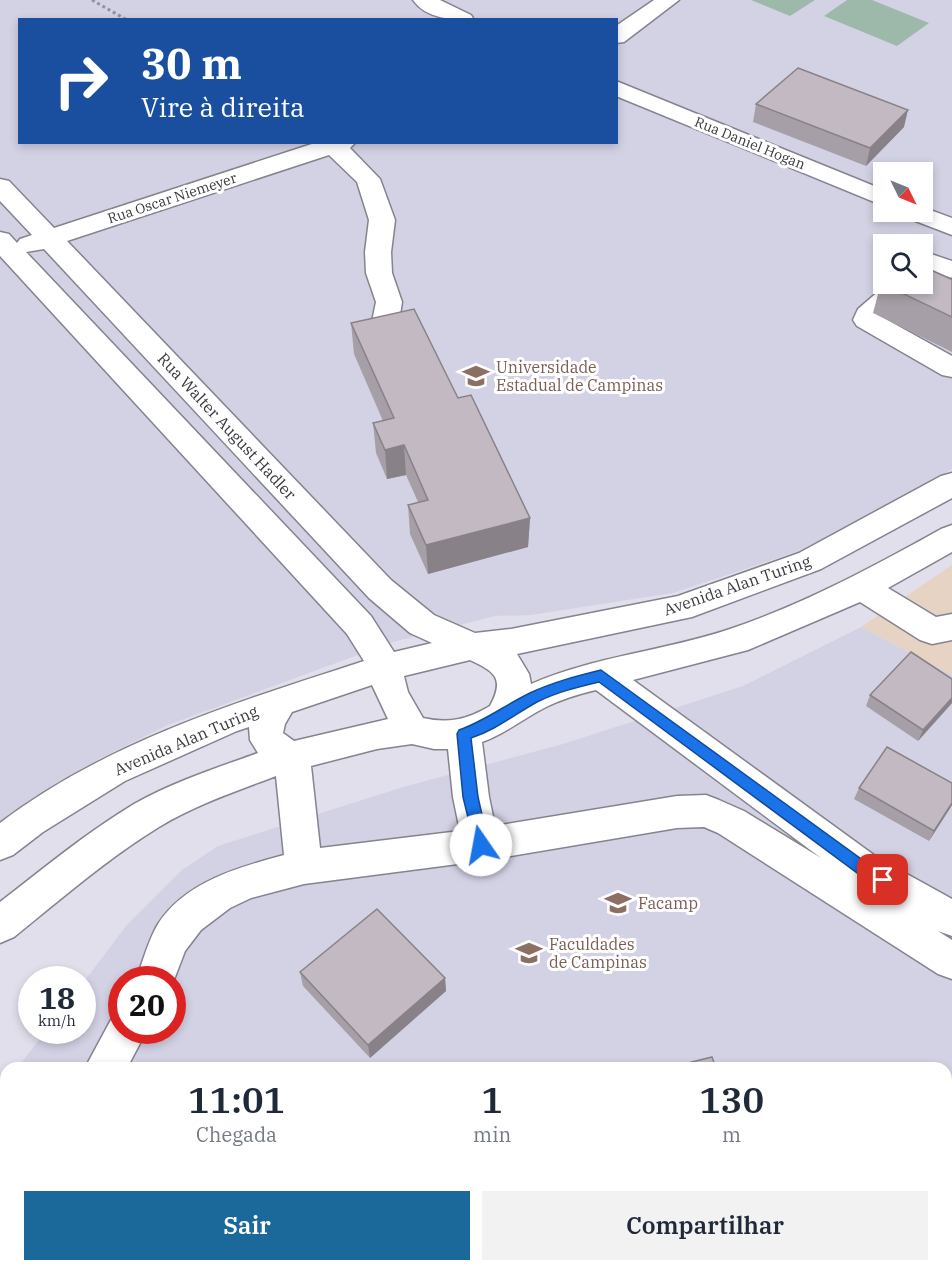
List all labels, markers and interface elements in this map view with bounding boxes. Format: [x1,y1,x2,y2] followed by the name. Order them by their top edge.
[141,36,242,91] text: 30 m
[42,42,120,120] icon: right
[141,89,305,124] text: Vire à direita
[692,113,808,173] street label: Rua Daniel Hogan
[873,162,933,222] north arrow
[873,162,933,294] map controls
[105,168,240,227] street label: Rua Oscar Niemeyer
[873,234,933,294] button: search
[154,348,300,504] street label: Rua Walter August Hadler
[496,357,663,395] place label: Universidade Estadual de Campinas
[461,361,491,391] school or university icon: Universidade Estadual de Campinas
[661,550,813,620] street label: Avenida Alan Turing
[111,701,261,779] street label: Avenida Alan Turing
[449,813,513,877] position arrow
[857,854,908,905] pin
[866,863,899,896] icon: arrive
[603,888,633,918] school or university icon: Facamp
[638,893,698,913] place label: Facamp
[549,934,647,972] place label: Faculdades de Campinas
[514,938,544,968] school or university icon: Faculdades de Campinas
[108,966,186,1044] speed limit sign: 20
[39,978,75,1017] text: 18
[38,1011,76,1030] text: km/h
[188,1076,285,1123] text: 11:01
[481,1076,503,1123] text: 1
[699,1076,764,1123] text: 130
[196,1121,277,1148] text: Chegada
[473,1121,511,1148] text: min
[722,1121,741,1148] text: m
[24,1191,470,1260] button: Sair
[482,1191,928,1260] button: Compartilhar

